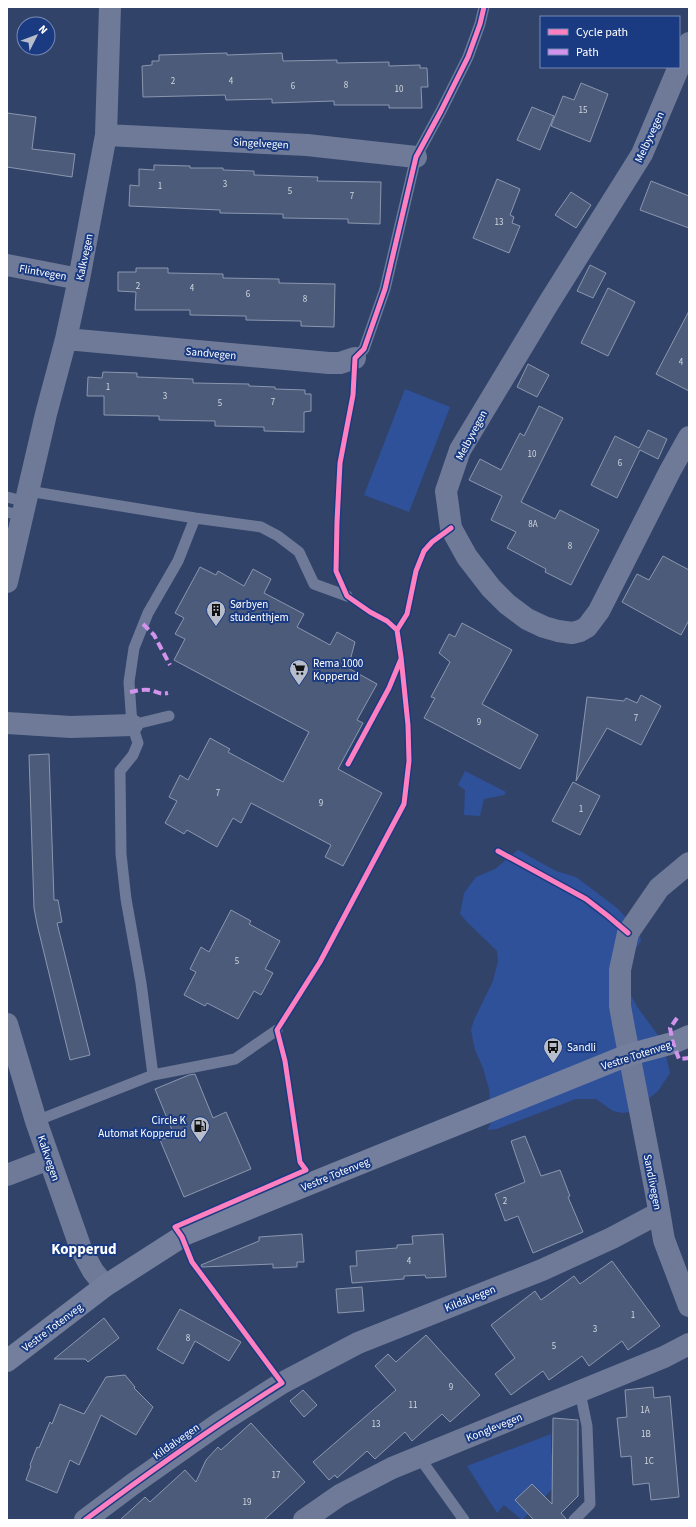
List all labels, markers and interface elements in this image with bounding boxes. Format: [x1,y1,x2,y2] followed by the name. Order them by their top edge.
[16,16,56,56] north arrow
[540,16,680,68] legend
[35,22,51,37] text: N
[576,24,628,41] text: Cycle path
[576,44,599,61] text: Path
[171,75,176,88] house number: 2
[229,75,234,88] house number: 4
[344,79,349,92] house number: 8
[291,80,296,93] house number: 6
[395,83,404,96] house number: 10
[579,104,588,117] house number: 15
[631,109,668,165] street label: Melbyvegen
[233,135,289,152] street label: Singelvegen
[223,178,228,191] house number: 3
[158,180,162,193] house number: 1
[288,185,293,198] house number: 5
[350,190,355,203] house number: 7
[495,216,504,229] house number: 13
[72,232,97,282] street label: Kalkvegen
[18,261,68,284] street label: Flintvegen
[136,280,141,293] house number: 2
[190,282,195,295] house number: 4
[246,288,251,301] house number: 6
[303,293,308,306] house number: 8
[185,344,237,363] street label: Sandvegen
[679,356,684,369] house number: 4
[106,381,110,394] house number: 1
[163,390,168,403] house number: 3
[271,396,276,409] house number: 7
[218,397,223,410] house number: 5
[452,408,491,463] street label: Melbyvegen
[528,448,537,461] house number: 10
[618,457,623,470] house number: 6
[528,518,538,531] house number: 8A
[568,540,573,553] house number: 8
[230,597,289,625] place label: Sørbyen studenthjem
[205,599,227,627] building icon: Sørbyen studenthjem
[313,656,363,684] place label: Rema 1000 Kopperud
[288,658,310,686] supermarket icon: Rema 1000 Kopperud
[634,712,639,725] house number: 7
[477,716,482,729] house number: 9
[216,787,221,800] house number: 7
[319,797,324,810] house number: 9
[579,803,583,816] house number: 1
[235,955,240,968] house number: 5
[542,1036,564,1064] bus stop icon: Sandli
[599,1037,673,1074] street label: Vestre Totenveg
[567,1040,596,1055] place label: Sandli
[98,1113,187,1141] place label: Circle K Automat Kopperud
[189,1115,211,1143] fuel station icon: Circle K Automat Kopperud
[34,1133,63,1183] street label: Kalkvegen
[640,1153,665,1211] street label: Sandlivegen
[299,1154,372,1195] street label: Vestre Totenveg
[503,1195,508,1208] house number: 2
[51,1239,117,1260] district label: Kopperud
[407,1255,412,1268] house number: 4
[443,1281,498,1315] street label: Kildalvegen
[19,1299,86,1355] street label: Vestre Totenveg
[631,1309,635,1322] house number: 1
[593,1323,598,1336] house number: 3
[186,1332,191,1345] house number: 8
[552,1340,557,1353] house number: 5
[449,1381,454,1394] house number: 9
[409,1399,417,1412] house number: 11
[640,1404,650,1417] house number: 1A
[464,1409,525,1446] street label: Konglevegen
[372,1418,381,1431] house number: 13
[150,1420,203,1463] street label: Kildalvegen
[641,1428,651,1441] house number: 1B
[644,1455,654,1468] house number: 1C
[272,1469,281,1482] house number: 17
[243,1496,252,1509] house number: 19

